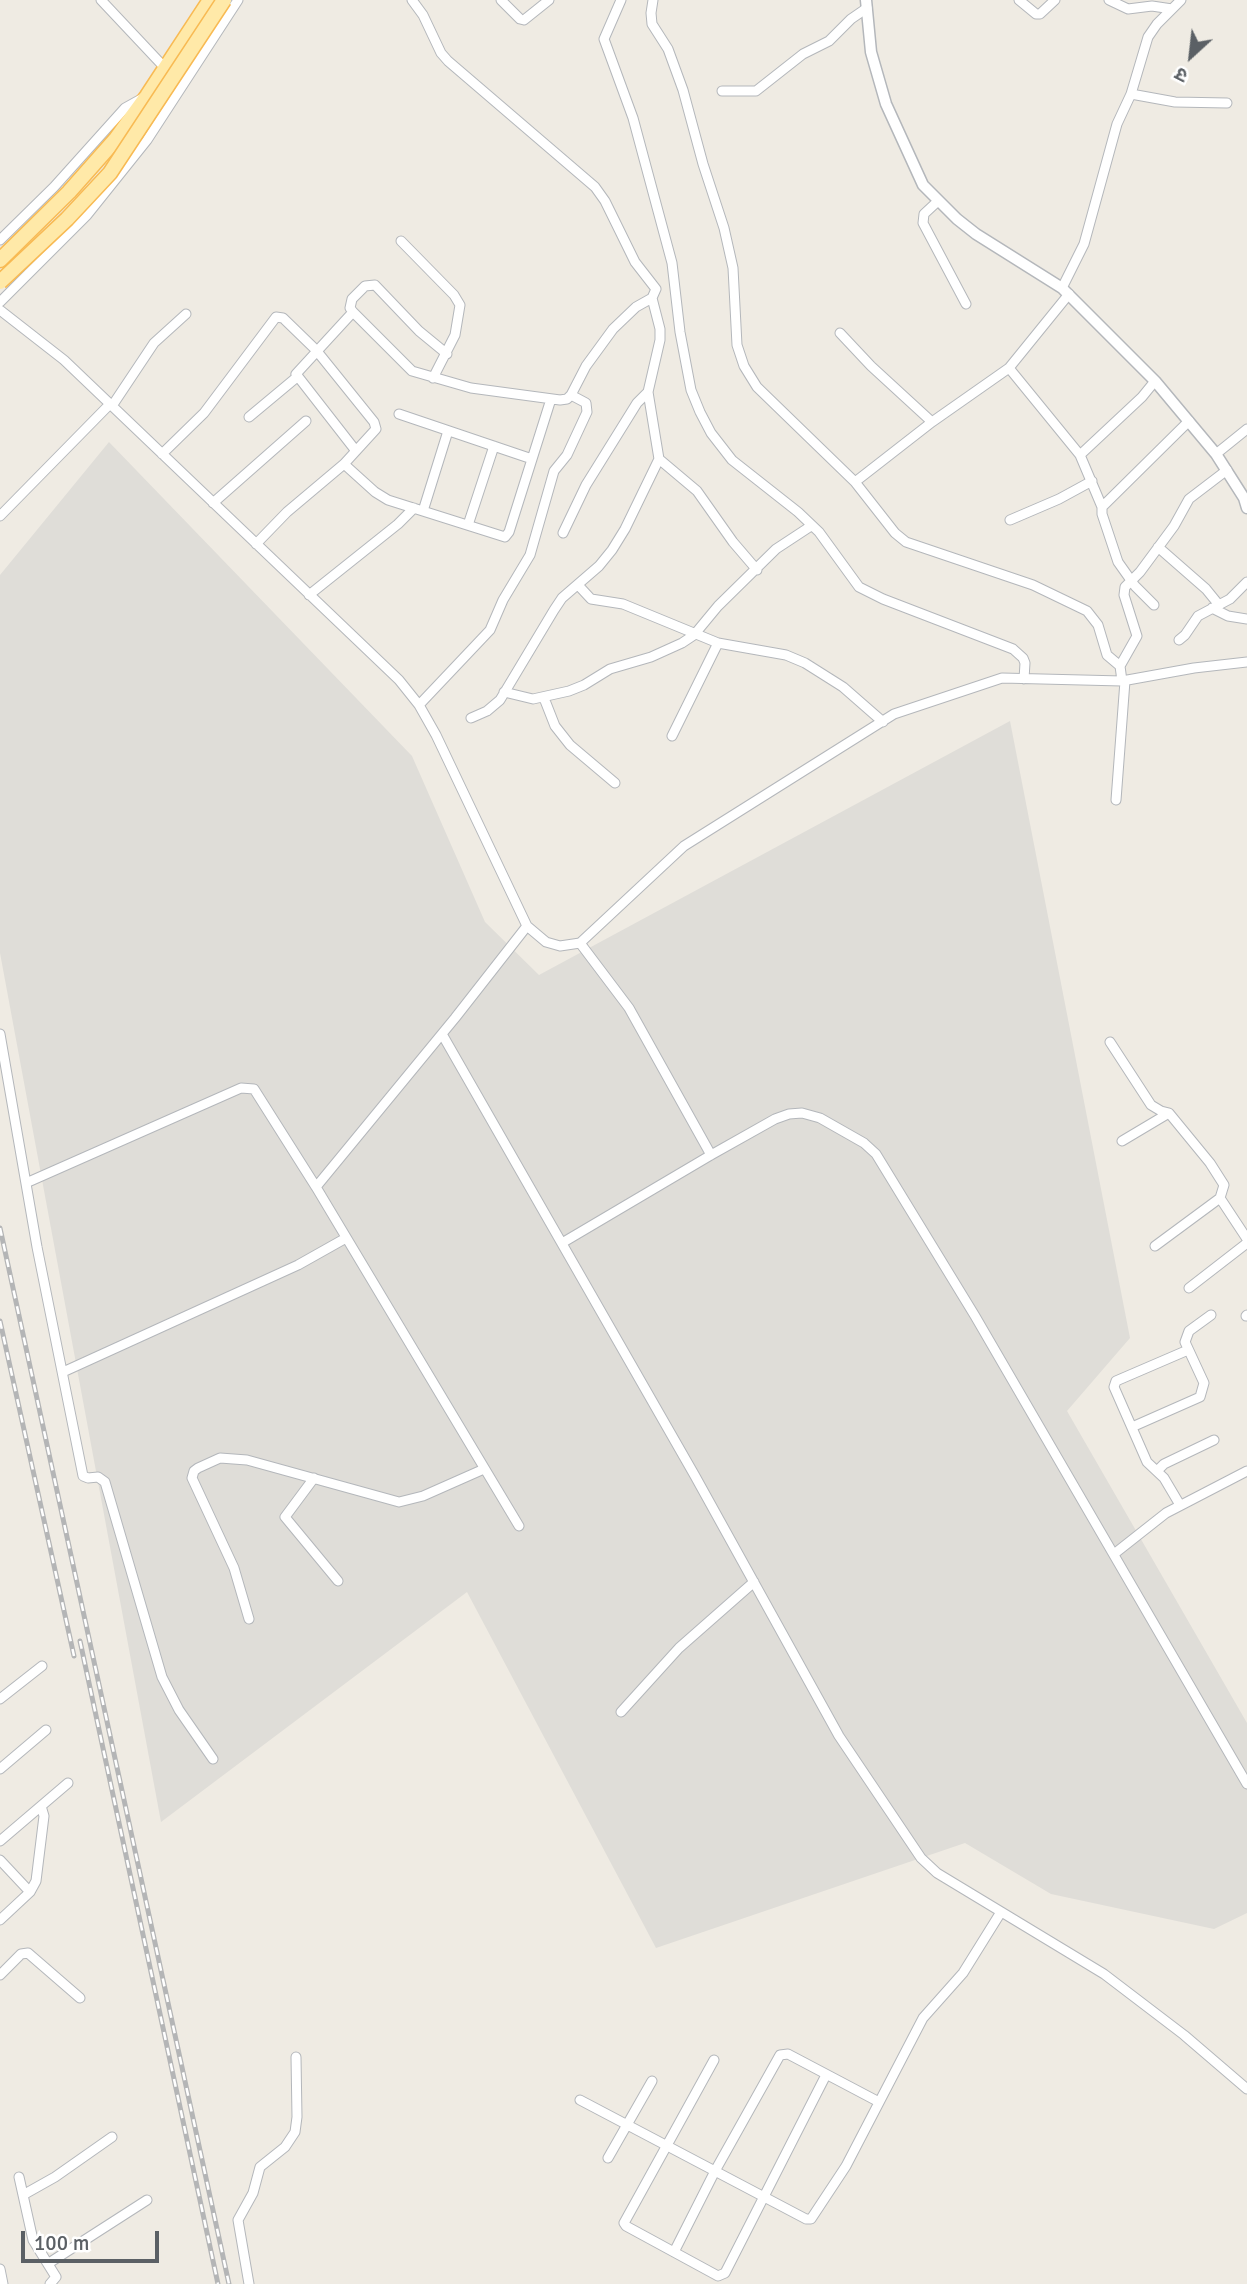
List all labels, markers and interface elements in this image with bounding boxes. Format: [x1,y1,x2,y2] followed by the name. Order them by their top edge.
[1156,21,1226,91] north arrow
[1171,61,1192,88] text: उ
[24,2218,163,2262] scale bar
[34,2230,89,2256] text: 100 m

